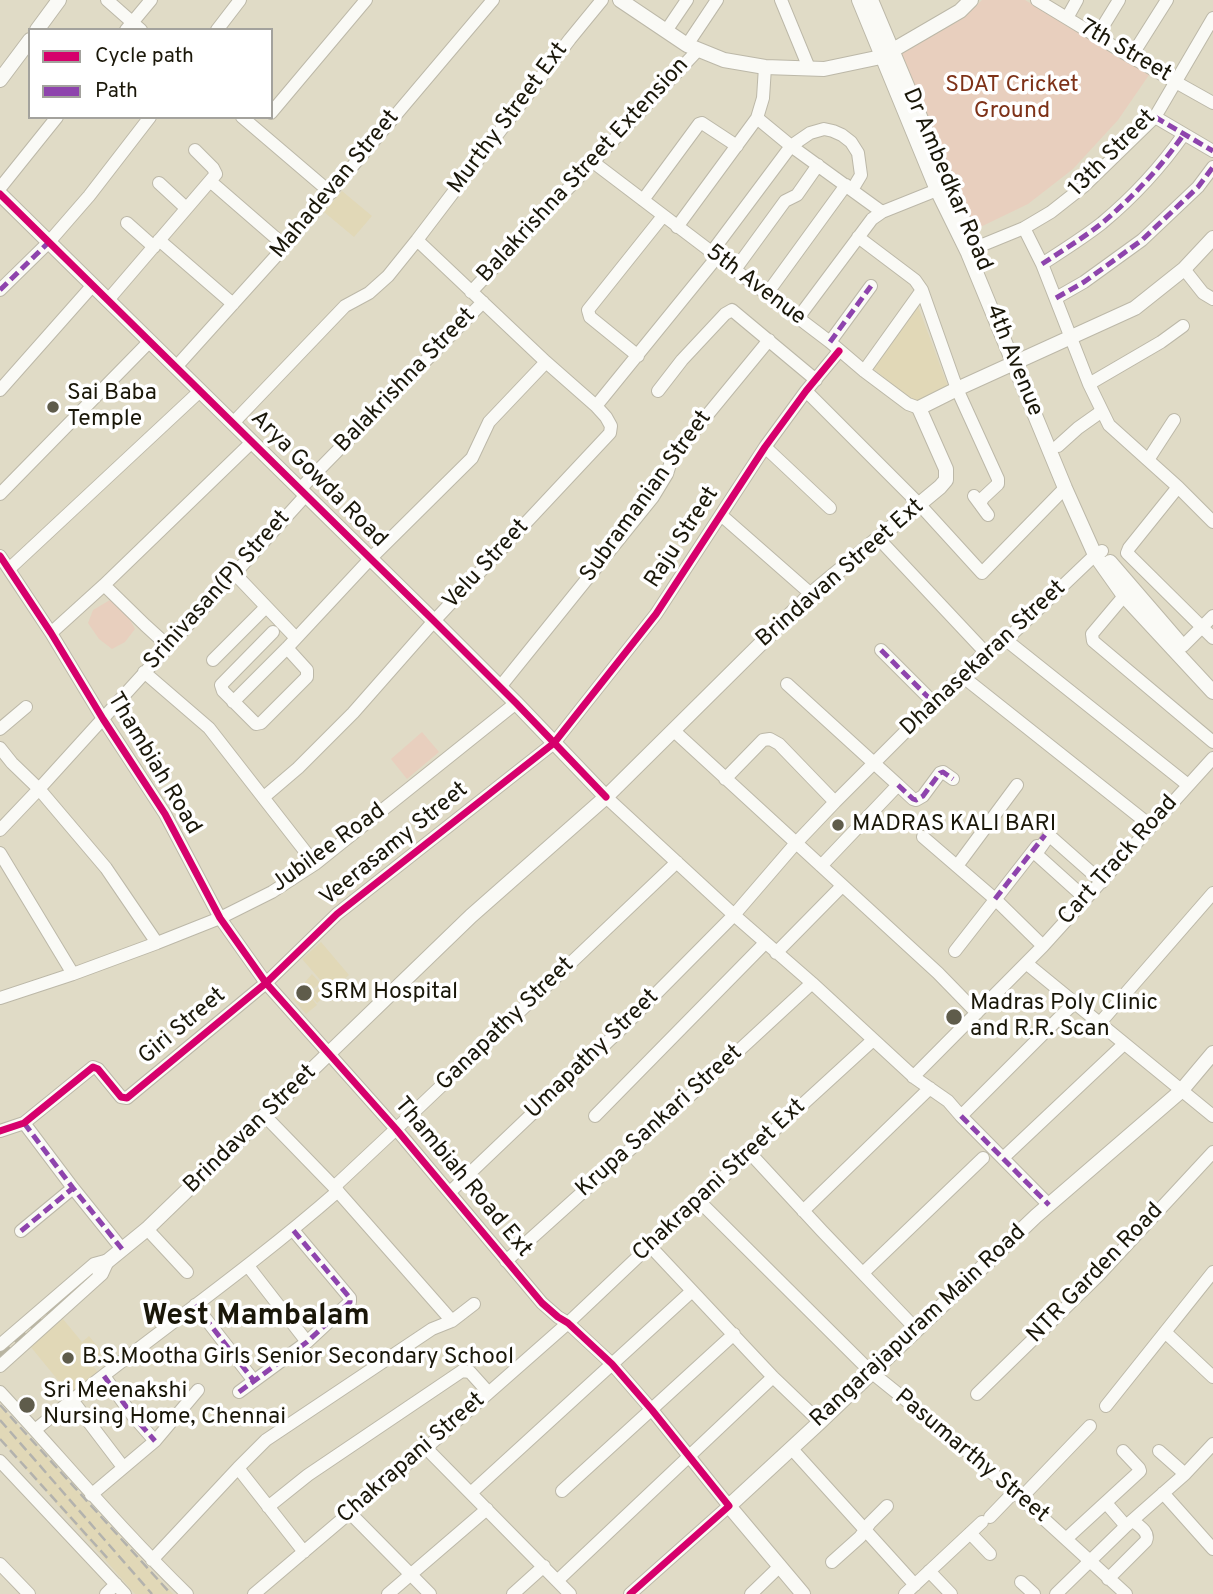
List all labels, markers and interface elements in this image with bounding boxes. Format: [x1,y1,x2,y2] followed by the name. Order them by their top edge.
[1074,15,1176,89] street label: 7th Street
[28,28,273,119] legend
[443,38,575,200] street label: Murthy Street Ext
[95,43,194,70] text: Cycle path
[472,53,696,289] street label: Balakrishna Street Extension
[945,72,1079,126] park label: SDAT Cricket Ground
[95,78,138,105] text: Path
[895,84,997,276] street label: Dr Ambedkar Road
[266,105,406,265] street label: Mahadevan Street
[1064,105,1162,203] street label: 13th Street
[700,240,810,332] street label: 5th Avenue
[978,301,1048,421] street label: 4th Avenue
[330,303,482,459] street label: Balakrishna Street
[67,380,157,434] place label: Sai Baba Temple
[45,399,61,415] marker: Sai Baba Temple
[244,406,392,554] street label: Arya Gowda Road
[576,406,718,588] street label: Subramanian Street
[640,482,726,594] street label: Raju Street
[752,494,930,654] street label: Brindavan Street Ext
[139,506,297,676] street label: Srinivasan(P) Street
[438,514,536,616] street label: Velu Street
[896,575,1072,743] street label: Dhanasekaran Street
[100,688,206,840] street label: Thambiah Road
[316,777,474,913] street label: Veerasamy Street
[1053,790,1185,932] street label: Cart Track Road
[267,798,391,900] street label: Jubilee Road
[852,811,1056,839] place label: MADRAS KALI BARI
[830,817,846,833] marker: MADRAS KALI BARI
[431,952,581,1098] street label: Ganapathy Street
[320,979,458,1007] place label: SRM Hospital
[134,983,232,1071] street label: Giri Street
[294,983,314,1003] marker: SRM Hospital
[520,984,666,1126] street label: Umapathy Street
[970,990,1158,1044] place label: Madras Poly Clinic and R.R. Scan
[944,1007,964,1027] marker: Madras Poly Clinic and R.R. Scan
[571,1040,749,1204] street label: Krupa Sankari Street
[179,1060,323,1200] street label: Brindavan Street
[387,1092,537,1264] street label: Thambiah Road Ext
[628,1094,812,1268] street label: Chakrapani Street Ext
[1022,1198,1170,1350] street label: NTR Garden Road
[805,1220,1033,1434] street label: Rangarajapuram Main Road
[142,1300,370,1336] district label: West Mambalam
[82,1344,514,1372] place label: B.S.Mootha Girls Senior Secondary School
[60,1350,76,1366] marker: B.S.Mootha Girls Senior Secondary School
[43,1378,286,1432] place label: Sri Meenakshi Nursing Home, Chennai
[888,1384,1054,1530] street label: Pasumarthy Street
[333,1387,491,1531] street label: Chakrapani Street
[17,1395,37,1415] marker: Sri Meenakshi Nursing Home, Chennai

